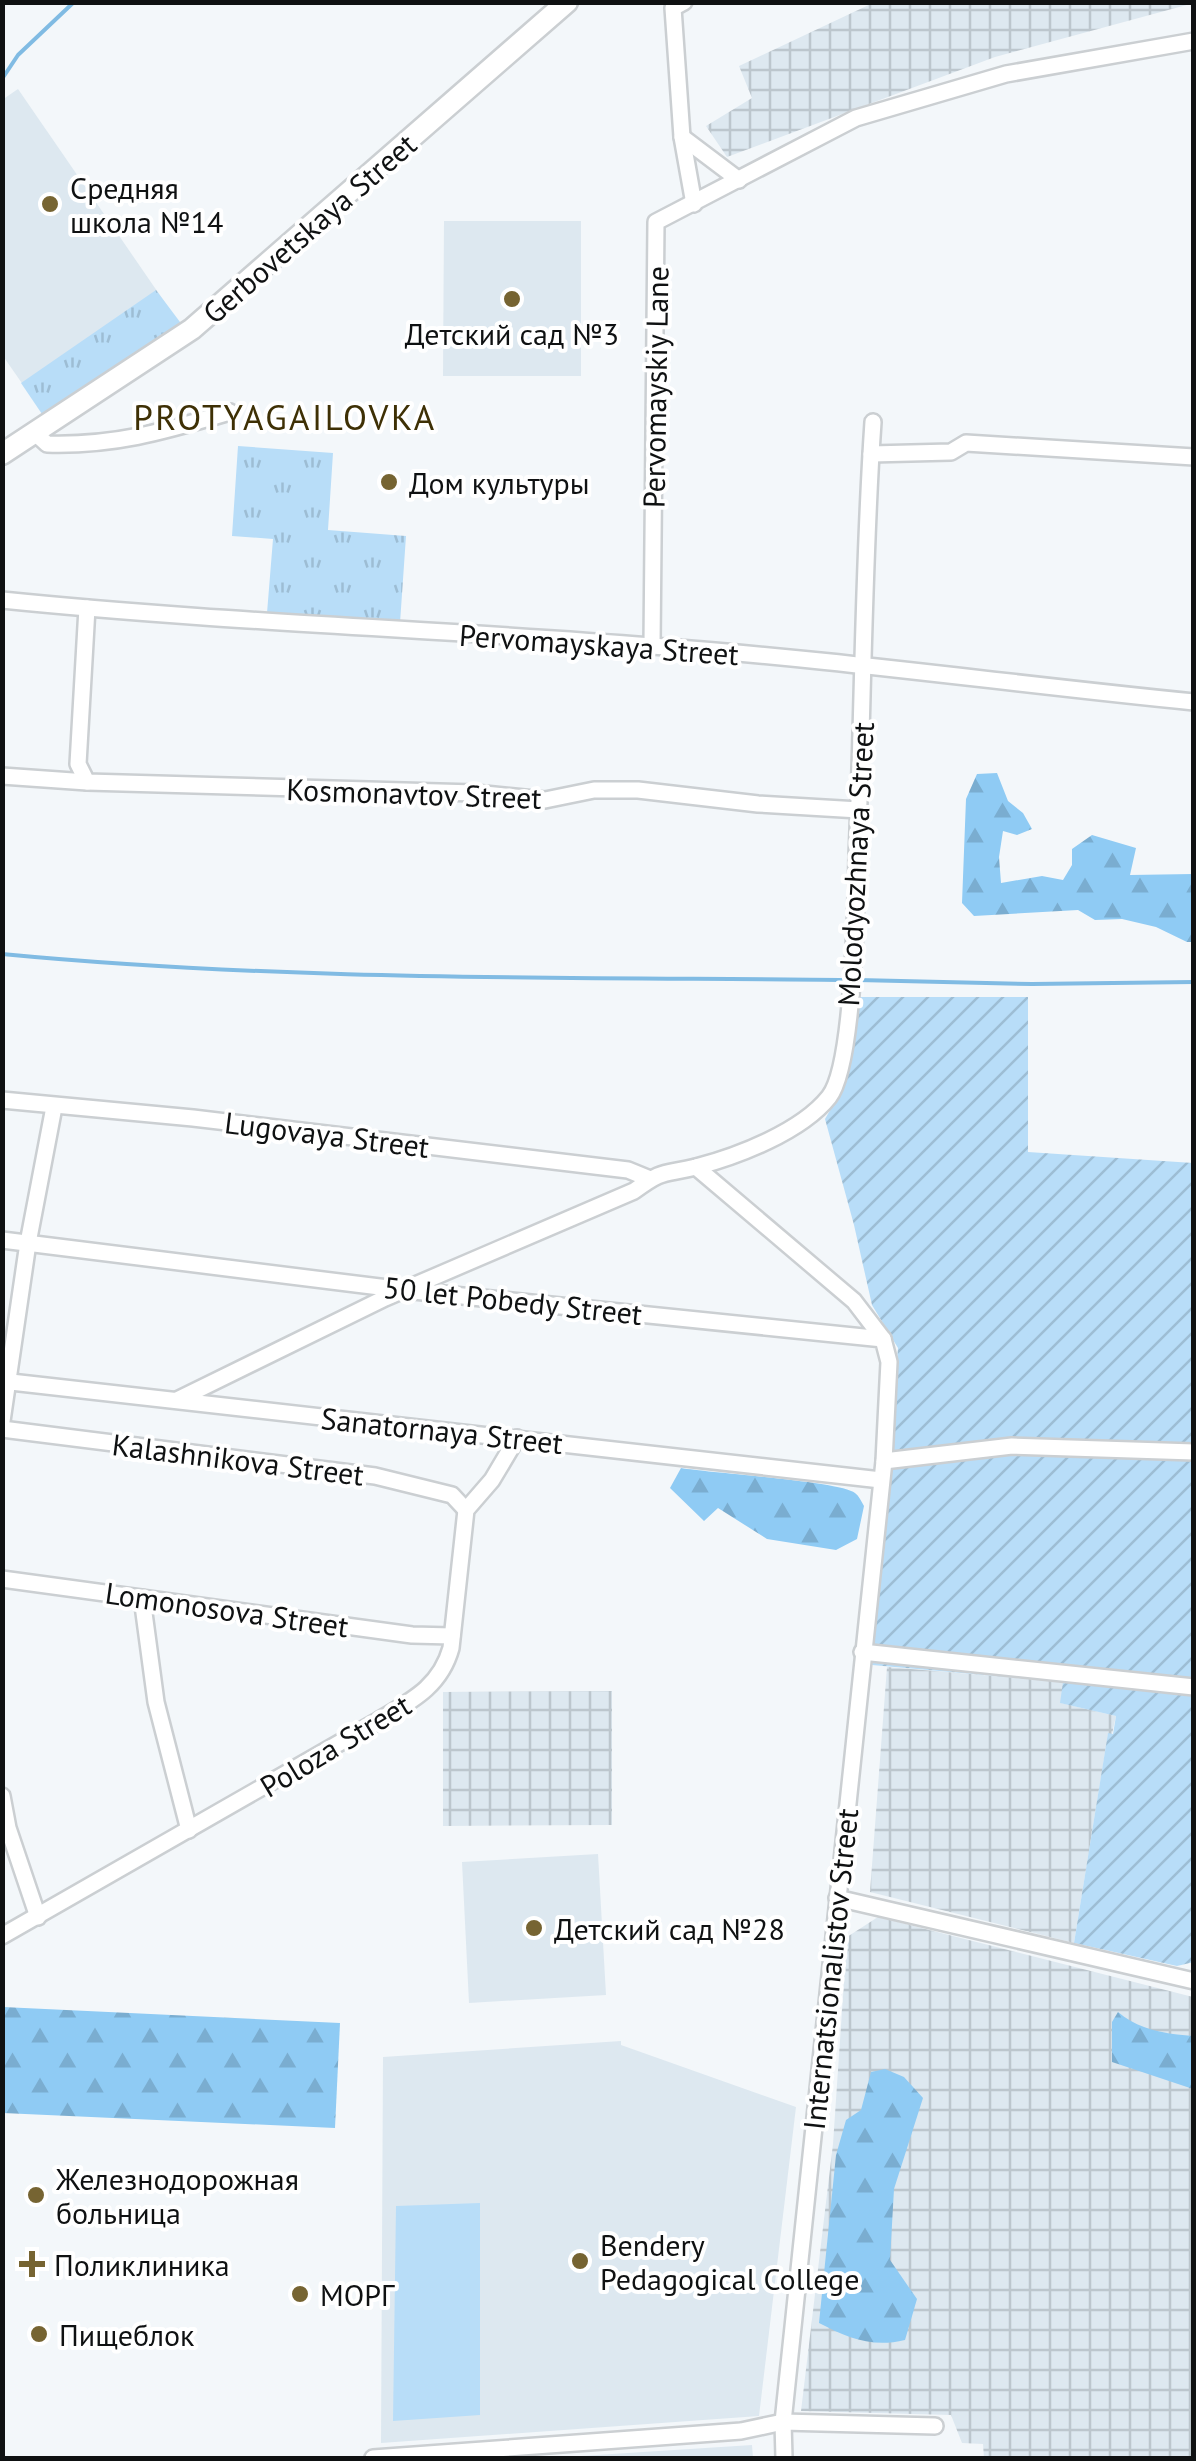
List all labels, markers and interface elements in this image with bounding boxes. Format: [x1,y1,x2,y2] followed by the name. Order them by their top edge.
[194,125,424,331] street label: Gerbovetskaya Street
[70,168,223,241] place label: Средняя школа №14
[39,193,61,215] marker: Средняя школа №14
[633,266,677,508] street label: Pervomayskiy Lane
[501,288,523,310] marker: Детский сад №3
[405,314,619,353] place label: Детский сад №3
[133,394,437,440] district label: PROTYAGAILOVKA
[409,463,590,502] place label: Дом культуры
[378,471,400,493] marker: Дом культуры
[458,615,740,673] street label: Pervomayskaya Street
[828,721,882,1007] street label: Molodyozhnaya Street
[286,769,542,817] street label: Kosmonavtov Street
[223,1102,431,1166] street label: Lugovaya Street
[382,1267,644,1333] street label: 50 let Pobedy Street
[319,1398,565,1462] street label: Sanatornaya Street
[110,1424,366,1494] street label: Kalashnikova Street
[103,1573,351,1645] street label: Lomonosova Street
[252,1685,418,1805] street label: Poloza Street
[794,1806,866,2132] street label: Internatsionalistov Street
[554,1909,785,1948] place label: Детский сад №28
[523,1917,545,1939] marker: Детский сад №28
[55,2159,299,2232] place label: Железнодорожная больница
[25,2184,47,2206] marker: Железнодорожная больница
[600,2225,859,2298] place label: Bendery Pedagogical College
[54,2245,230,2284] place label: Поликлиника
[569,2250,591,2272] marker: Bendery Pedagogical College
[19,2251,45,2277] marker: Поликлиника
[320,2275,395,2314] place label: МОРГ
[289,2283,311,2305] marker: МОРГ
[59,2315,195,2354] place label: Пищеблок
[28,2323,50,2345] marker: Пищеблок

